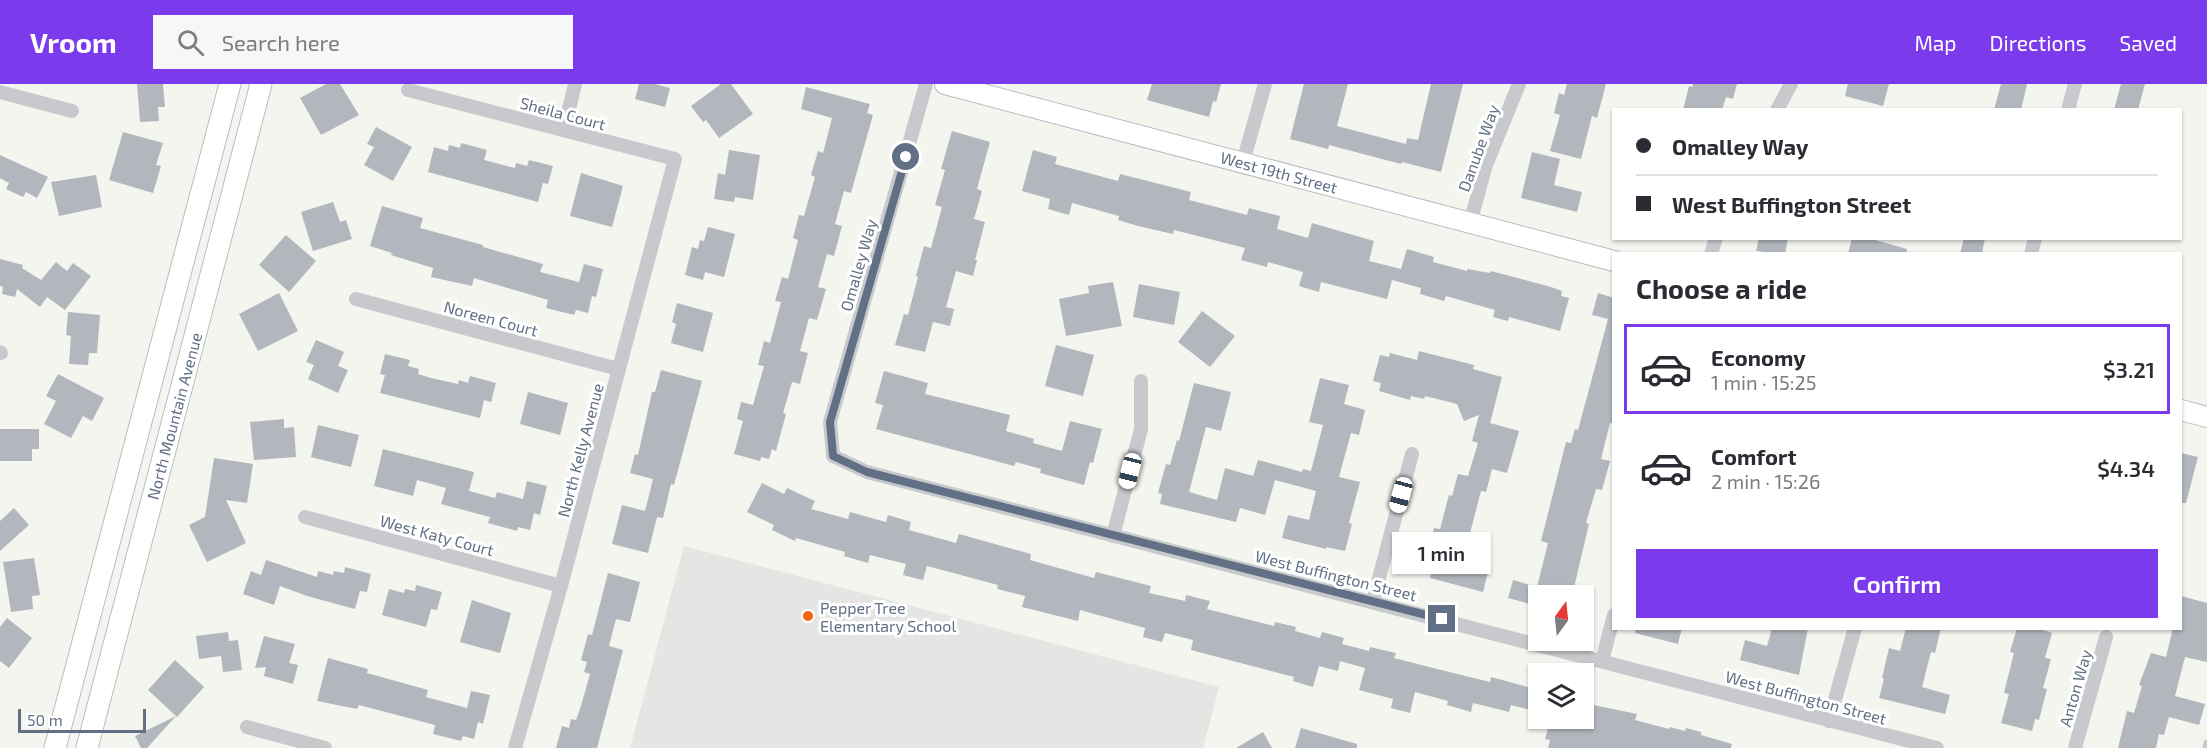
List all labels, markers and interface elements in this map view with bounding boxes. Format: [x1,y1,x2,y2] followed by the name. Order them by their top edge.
[153,15,573,69] search box
[30,25,117,59] text: Vroom
[174,26,207,59] icon: search
[222,29,340,55] text: Search here
[1914,30,1957,55] text: Map
[1990,30,2086,55] text: Directions
[2119,30,2177,55] text: Saved
[518,92,608,134] street label: Sheila Court
[1453,101,1503,194] street label: Danube Way
[1672,133,1808,159] text: Omalley Way
[892,143,919,170] route start
[1218,147,1340,197] street label: West 19th Street
[1672,191,1911,217] text: West Buffington Street
[836,216,880,313] street label: Omalley Way
[1636,272,1807,304] text: Choose a ride
[442,296,540,340] street label: Noreen Court
[143,330,205,502] street label: North Mountain Avenue
[1639,342,1693,396] icon: car
[1711,344,1806,370] text: Economy
[2103,356,2155,382] text: $3.21
[1711,370,1817,394] text: 1 min · 15:25
[553,381,607,519] street label: North Kelly Avenue
[1639,441,1693,495] icon: car
[1711,443,1796,469] text: Comfort
[1117,451,1143,491] car
[2097,455,2155,481] text: $4.34
[1711,469,1821,493] text: 2 min · 15:26
[1388,475,1414,515] car
[378,511,496,559] street label: West Katy Court
[1392,532,1492,574] callout: 1 min
[1418,541,1465,565] text: 1 min
[1253,546,1419,604] street label: West Buffington Street
[1636,549,2158,618] button: Confirm
[1528,585,1594,651] north arrow
[1528,585,1594,729] map controls
[820,598,956,635] place label: Pepper Tree Elementary School
[1428,605,1455,632] route end
[801,609,815,623] marker: Pepper Tree Elementary School
[2055,647,2095,729] street label: Anton Way
[1528,663,1594,729] button: layers
[1723,666,1889,728] street label: West Buffington Street
[18,706,146,734] scale bar
[27,710,63,729] text: 50 m

